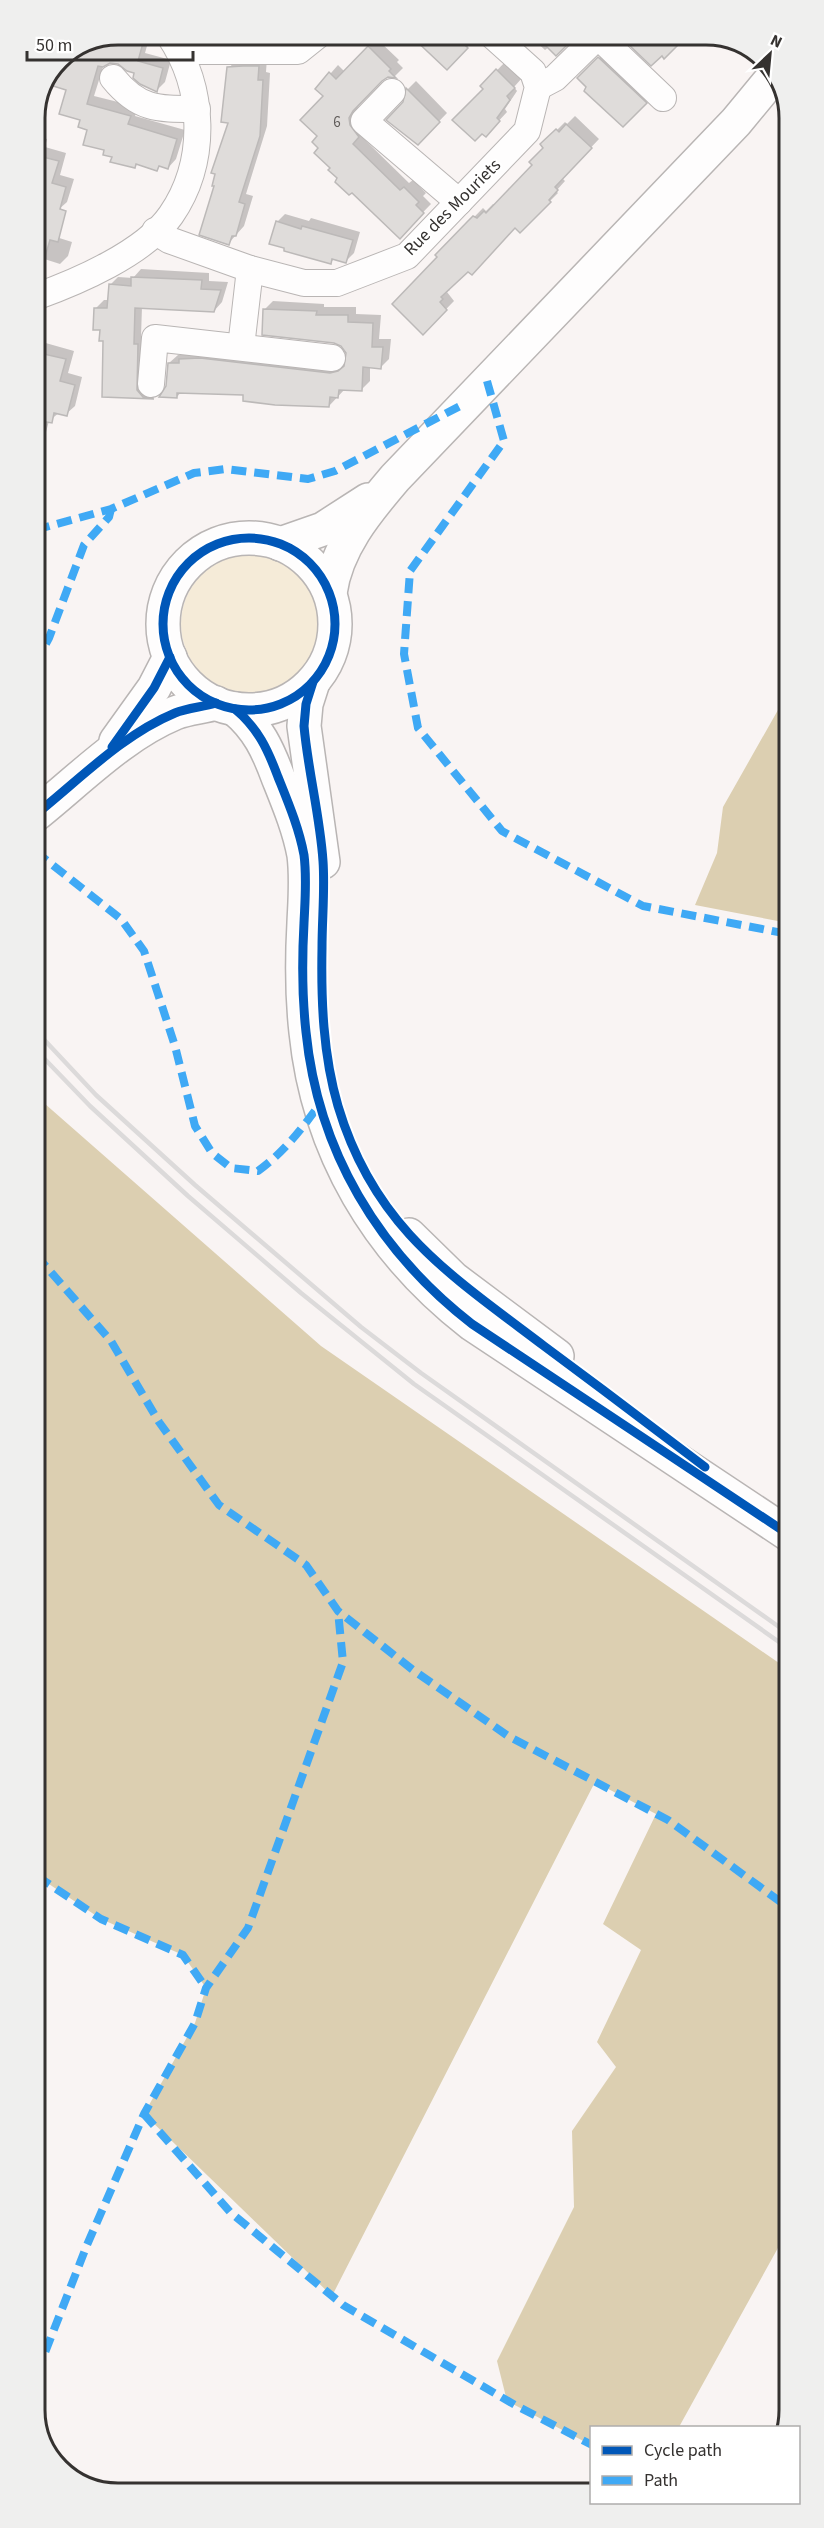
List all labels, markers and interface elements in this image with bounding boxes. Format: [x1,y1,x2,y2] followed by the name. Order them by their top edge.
[27,24,194,62] scale bar
[740,24,800,84] north arrow
[767,29,786,54] text: N
[36,33,72,58] text: 50 m
[333,112,341,133] house number: 6
[398,153,506,261] street label: Rue des Mouriets
[590,2426,800,2504] legend
[644,2438,722,2463] text: Cycle path
[644,2468,678,2493] text: Path

